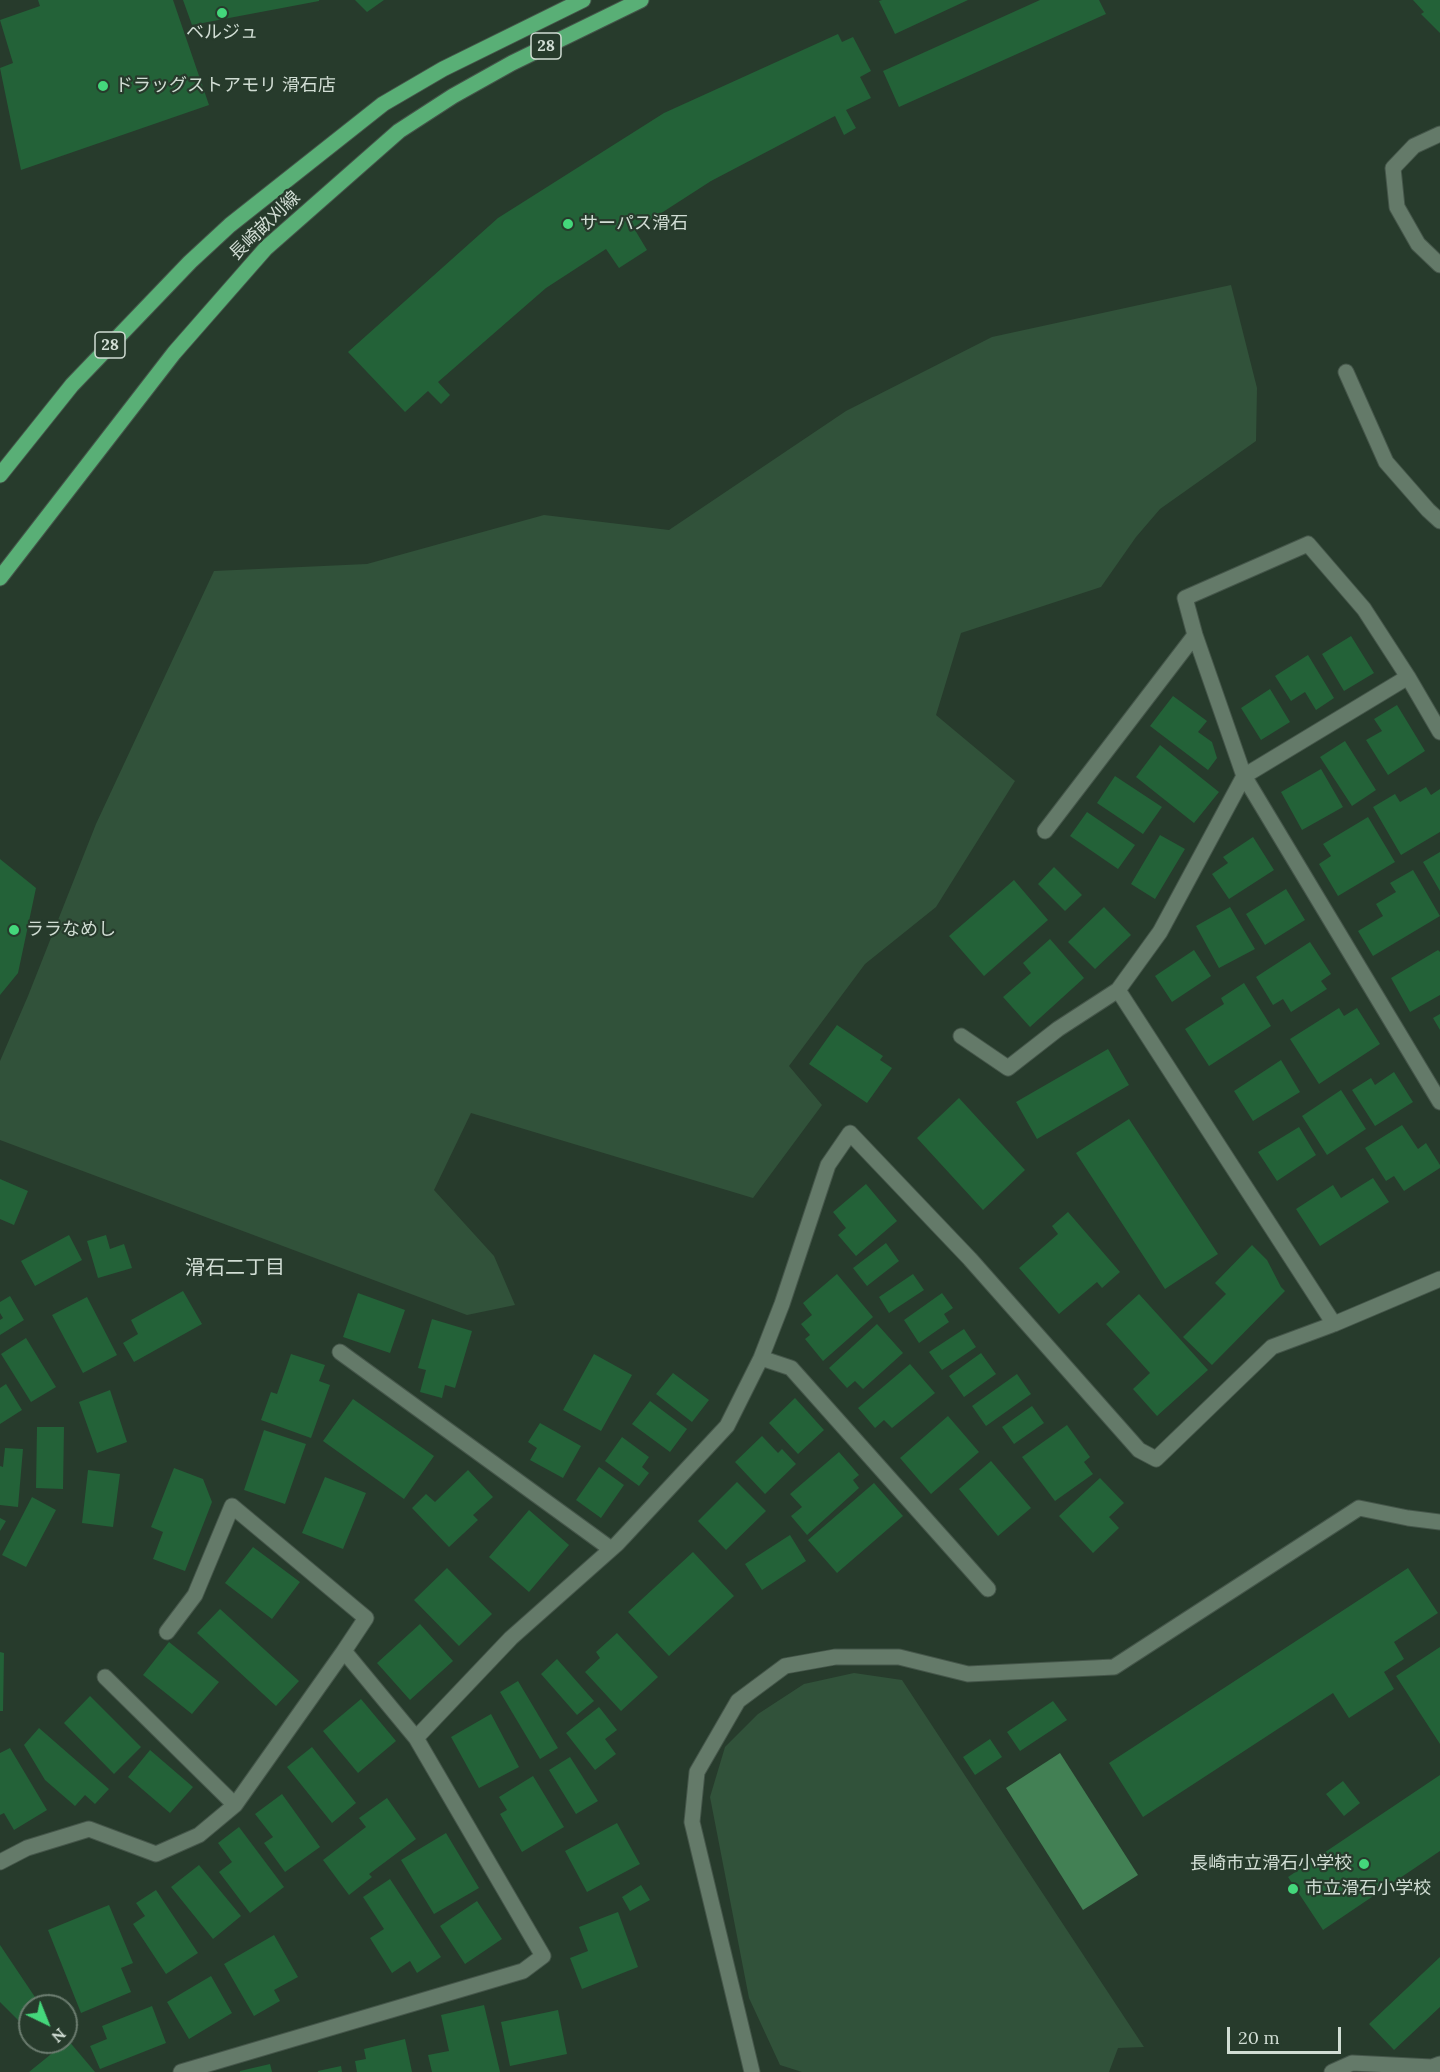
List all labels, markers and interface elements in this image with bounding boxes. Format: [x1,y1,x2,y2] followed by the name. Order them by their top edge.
[215,6,229,20] marker: ベルジュ
[186,22,258,44] place label: ベルジュ
[531,33,561,59] road number: 28
[115,75,336,97] place label: ドラッグストアモリ 滑石店
[96,79,110,93] marker: ドラッグストアモリ 滑石店
[225,187,305,265] street label: 長崎畝刈線
[580,213,688,235] place label: サーパス滑石
[561,217,575,231] marker: サーパス滑石
[95,332,125,358] road number: 28
[26,919,116,941] place label: ララなめし
[7,923,21,937] marker: ララなめし
[185,1256,285,1280] district label: 滑石二丁目
[1190,1853,1352,1875] place label: 長崎市立滑石小学校
[1357,1857,1371,1871] marker: 長崎市立滑石小学校
[1305,1878,1431,1900] place label: 市立滑石小学校
[1286,1882,1300,1896] marker: 市立滑石小学校
[18,1994,78,2054] north arrow
[1230,2015,1344,2053] scale bar
[48,2024,70,2047] text: N
[1238,2026,1280,2049] text: 20 m

